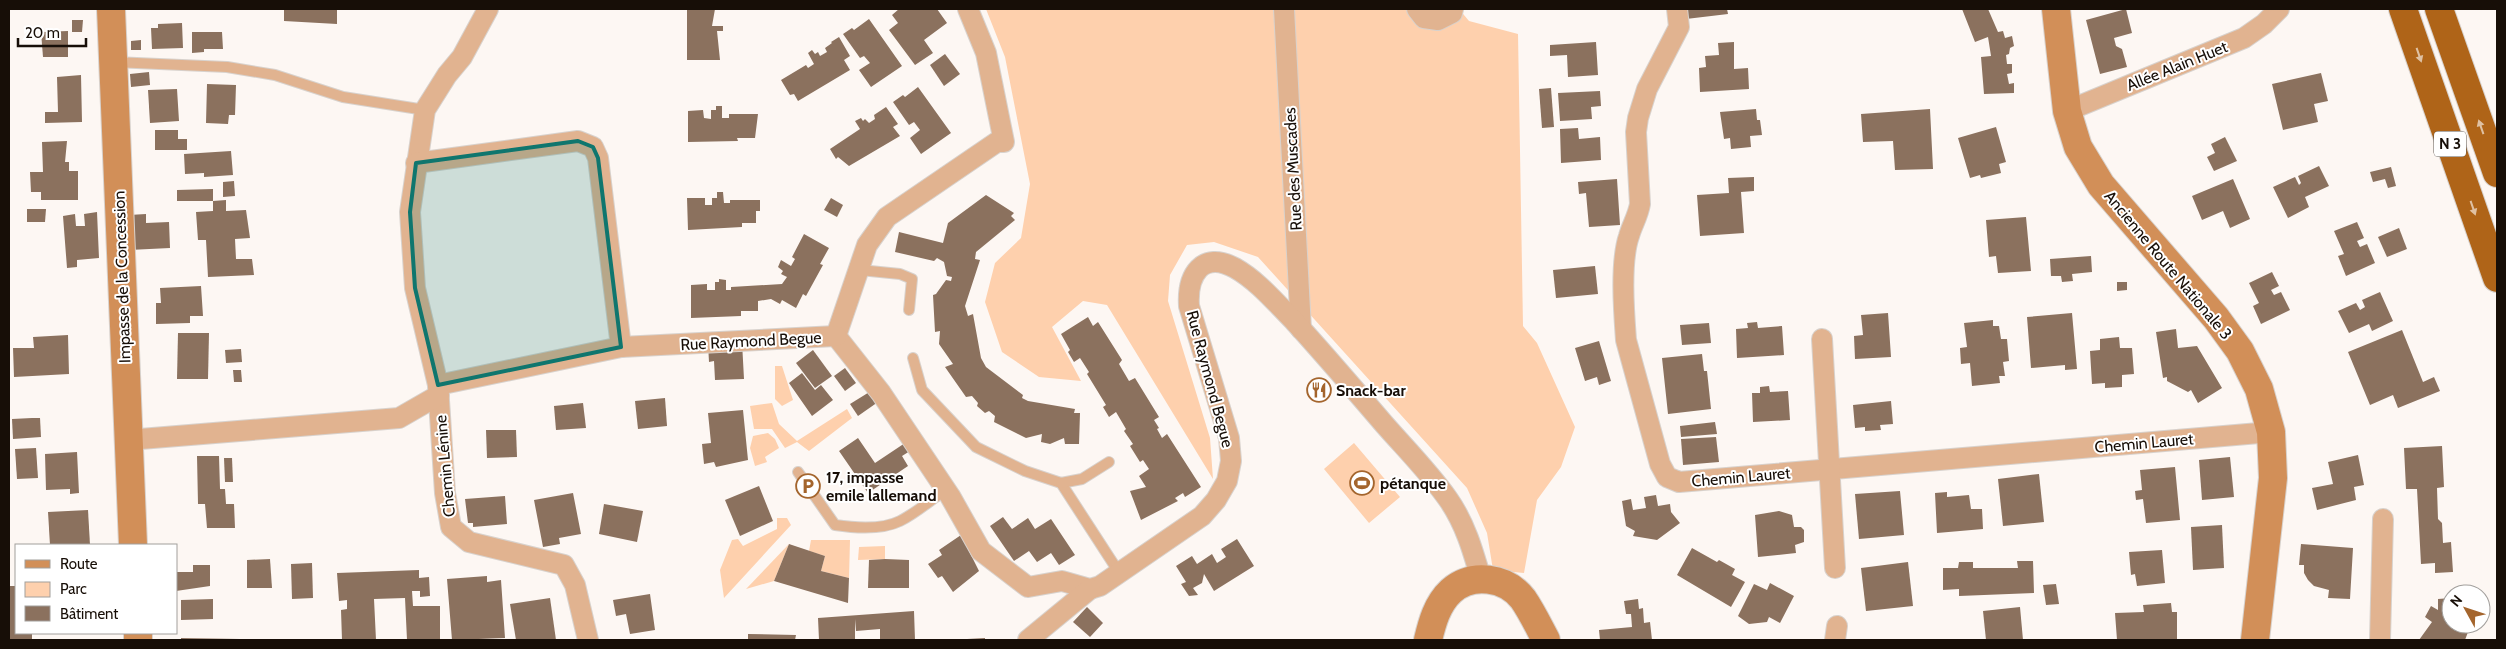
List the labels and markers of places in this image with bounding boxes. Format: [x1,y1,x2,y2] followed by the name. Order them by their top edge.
[1306,377,1332,403] restaurant icon: Snack-bar
[1336,381,1407,400] place label: Snack-bar
[826,468,937,505] place label: 17, impasse emile lallemand
[1349,470,1375,496] sports icon: pétanque
[795,473,821,499] parking icon: 17, impasse emile lallemand
[1380,474,1446,493] place label: pétanque

